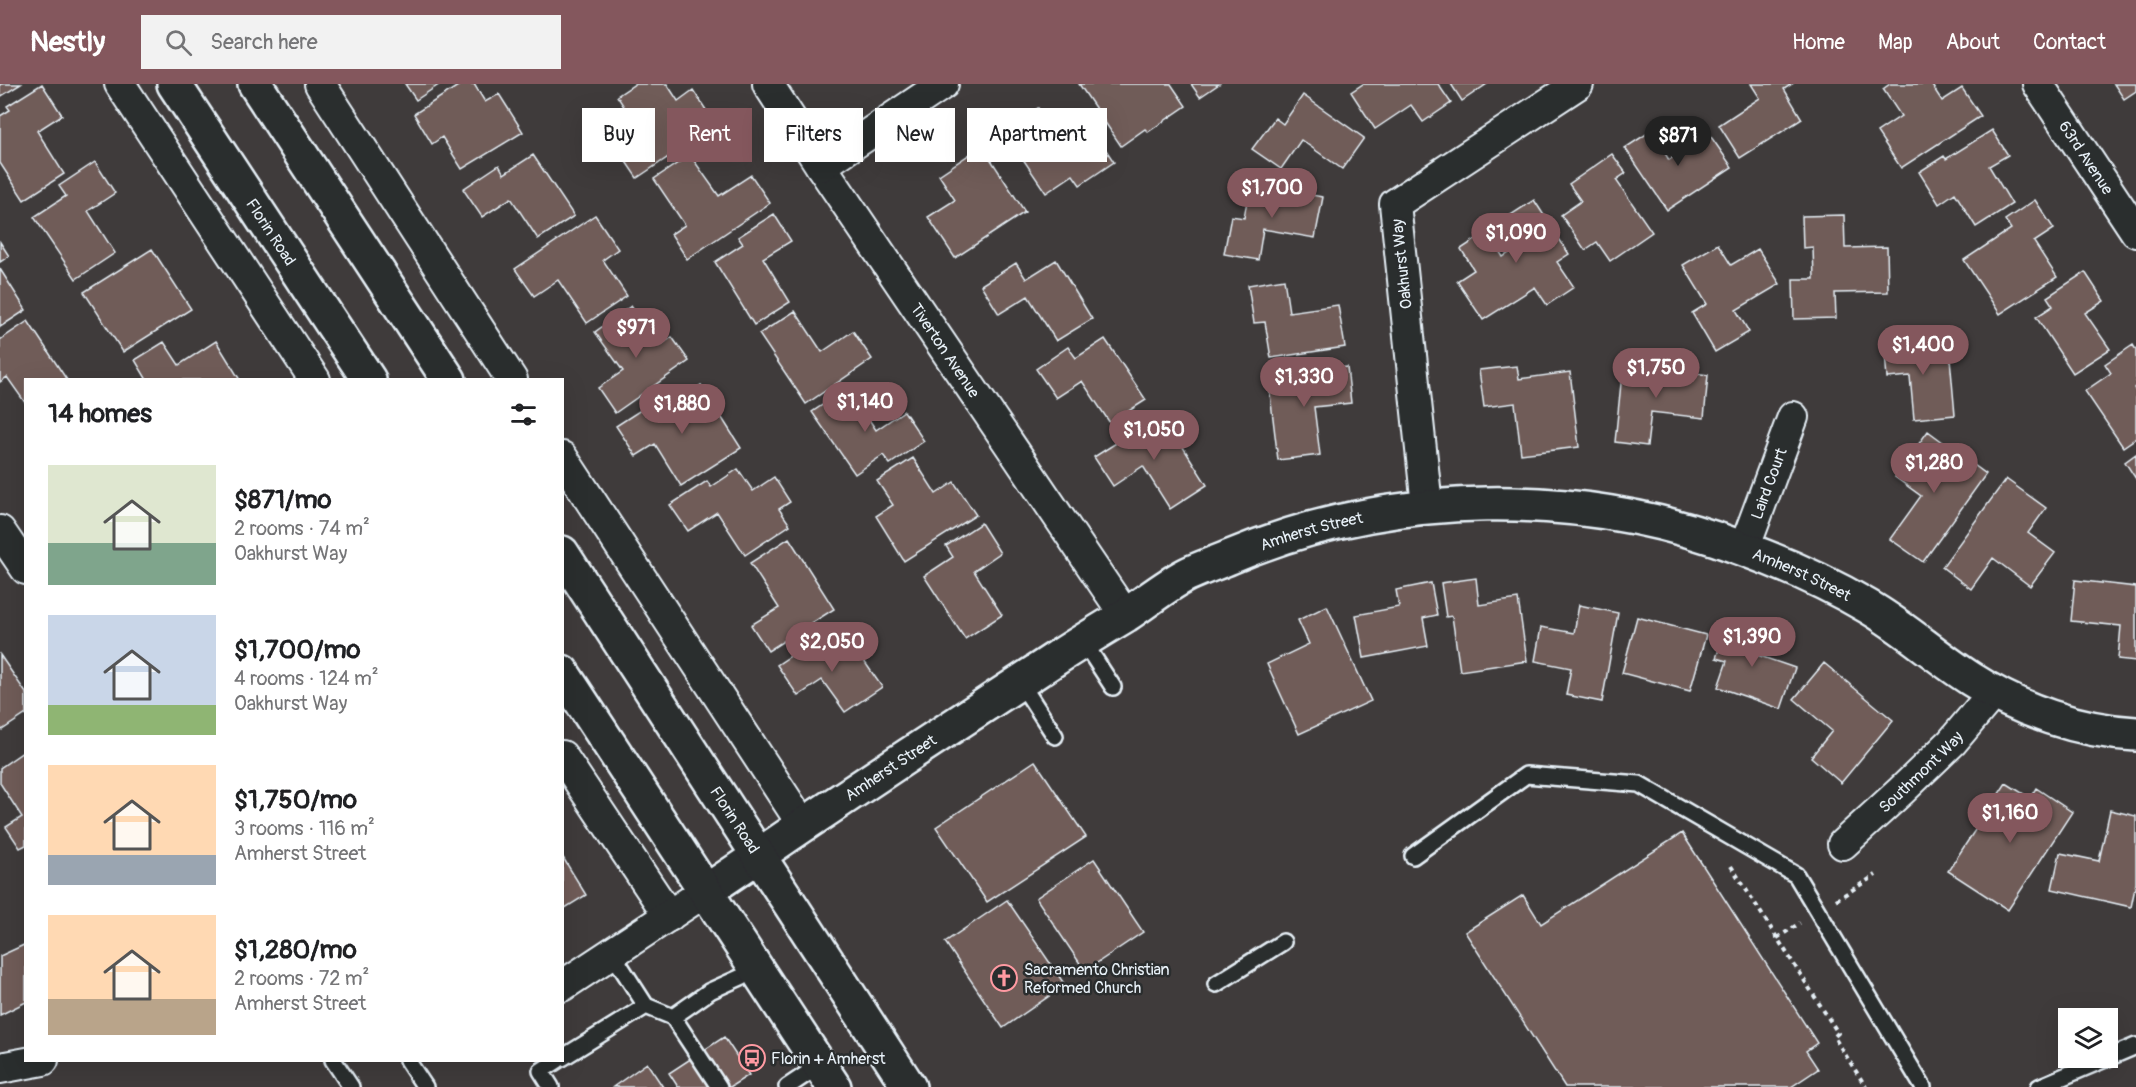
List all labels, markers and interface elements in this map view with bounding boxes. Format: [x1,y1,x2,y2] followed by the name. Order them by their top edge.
[141,15,561,69] search box
[30,25,105,60] text: Nestly
[162,26,195,59] icon: search
[210,28,318,56] text: Search here
[1792,29,1845,56] text: Home
[1878,29,1913,56] text: Map
[1946,29,2000,56] text: About
[2033,29,2106,56] text: Contact
[582,108,655,162] chip: Buy
[667,108,752,162] chip: Rent
[764,108,863,162] chip: Filters
[875,108,955,162] chip: New
[967,108,1107,162] chip: Apartment
[1642,116,1714,167] pin: $871
[2054,117,2117,199] street label: 63rd Avenue
[1658,123,1698,148] text: $871
[1223,168,1321,219] pin: $1,700
[1241,175,1303,200] text: $1,700
[241,195,300,270] street label: Florin Road
[1467,213,1565,264] pin: $1,090
[1387,218,1417,310] street label: Oakhurst Way
[1485,220,1547,245] text: $1,090
[906,300,984,402] street label: Tiverton Avenue
[600,308,672,359] pin: $971
[616,315,656,340] text: $971
[1874,325,1972,376] pin: $1,400
[1892,332,1954,357] text: $1,400
[1607,348,1705,399] pin: $1,750
[1627,355,1685,380] text: $1,750
[1255,357,1353,408] pin: $1,330
[1274,364,1334,389] text: $1,330
[816,382,914,433] pin: $1,140
[633,384,731,435] pin: $1,880
[837,389,893,414] text: $1,140
[653,391,711,416] text: $1,880
[48,398,152,430] text: 14 homes
[507,398,540,431] icon: filters
[1105,410,1203,461] pin: $1,050
[1123,417,1185,442] text: $1,050
[1885,443,1983,494] pin: $1,280
[1747,445,1792,522] street label: Laird Court
[1905,450,1963,475] text: $1,280
[234,484,332,516] text: $871/mo
[96,489,168,561] icon: home
[1257,508,1365,555] street label: Amherst Street
[234,516,370,541] text: 2 rooms · 74 m²
[234,541,347,566] text: Oakhurst Way
[1750,544,1855,606] street label: Amherst Street
[1703,617,1801,668] pin: $1,390
[783,622,881,673] pin: $2,050
[1723,624,1781,649] text: $1,390
[799,629,865,654] text: $2,050
[234,634,361,666] text: $1,700/mo
[96,639,168,711] icon: home
[234,666,379,691] text: 4 rooms · 124 m²
[234,691,347,716] text: Oakhurst Way
[1875,727,1968,818] street label: Southmont Way
[841,730,941,806] street label: Amherst Street
[705,783,764,858] street label: Florin Road
[234,784,357,816] text: $1,750/mo
[96,789,168,861] icon: home
[1961,793,2059,844] pin: $1,160
[1982,800,2038,825] text: $1,160
[234,816,375,841] text: 3 rooms · 116 m²
[234,841,366,866] text: Amherst Street
[234,934,357,966] text: $1,280/mo
[96,939,168,1011] icon: home
[1024,960,1170,998] place label: Sacramento Christian Reformed Church
[989,963,1019,993] church icon: Sacramento Christian Reformed Church
[234,966,369,991] text: 2 rooms · 72 m²
[234,991,366,1016] text: Amherst Street
[2058,1008,2118,1068] map controls
[2058,1008,2118,1068] button: layers
[737,1043,767,1073] bus stop icon: Florin + Amherst
[771,1049,886,1069] place label: Florin + Amherst

